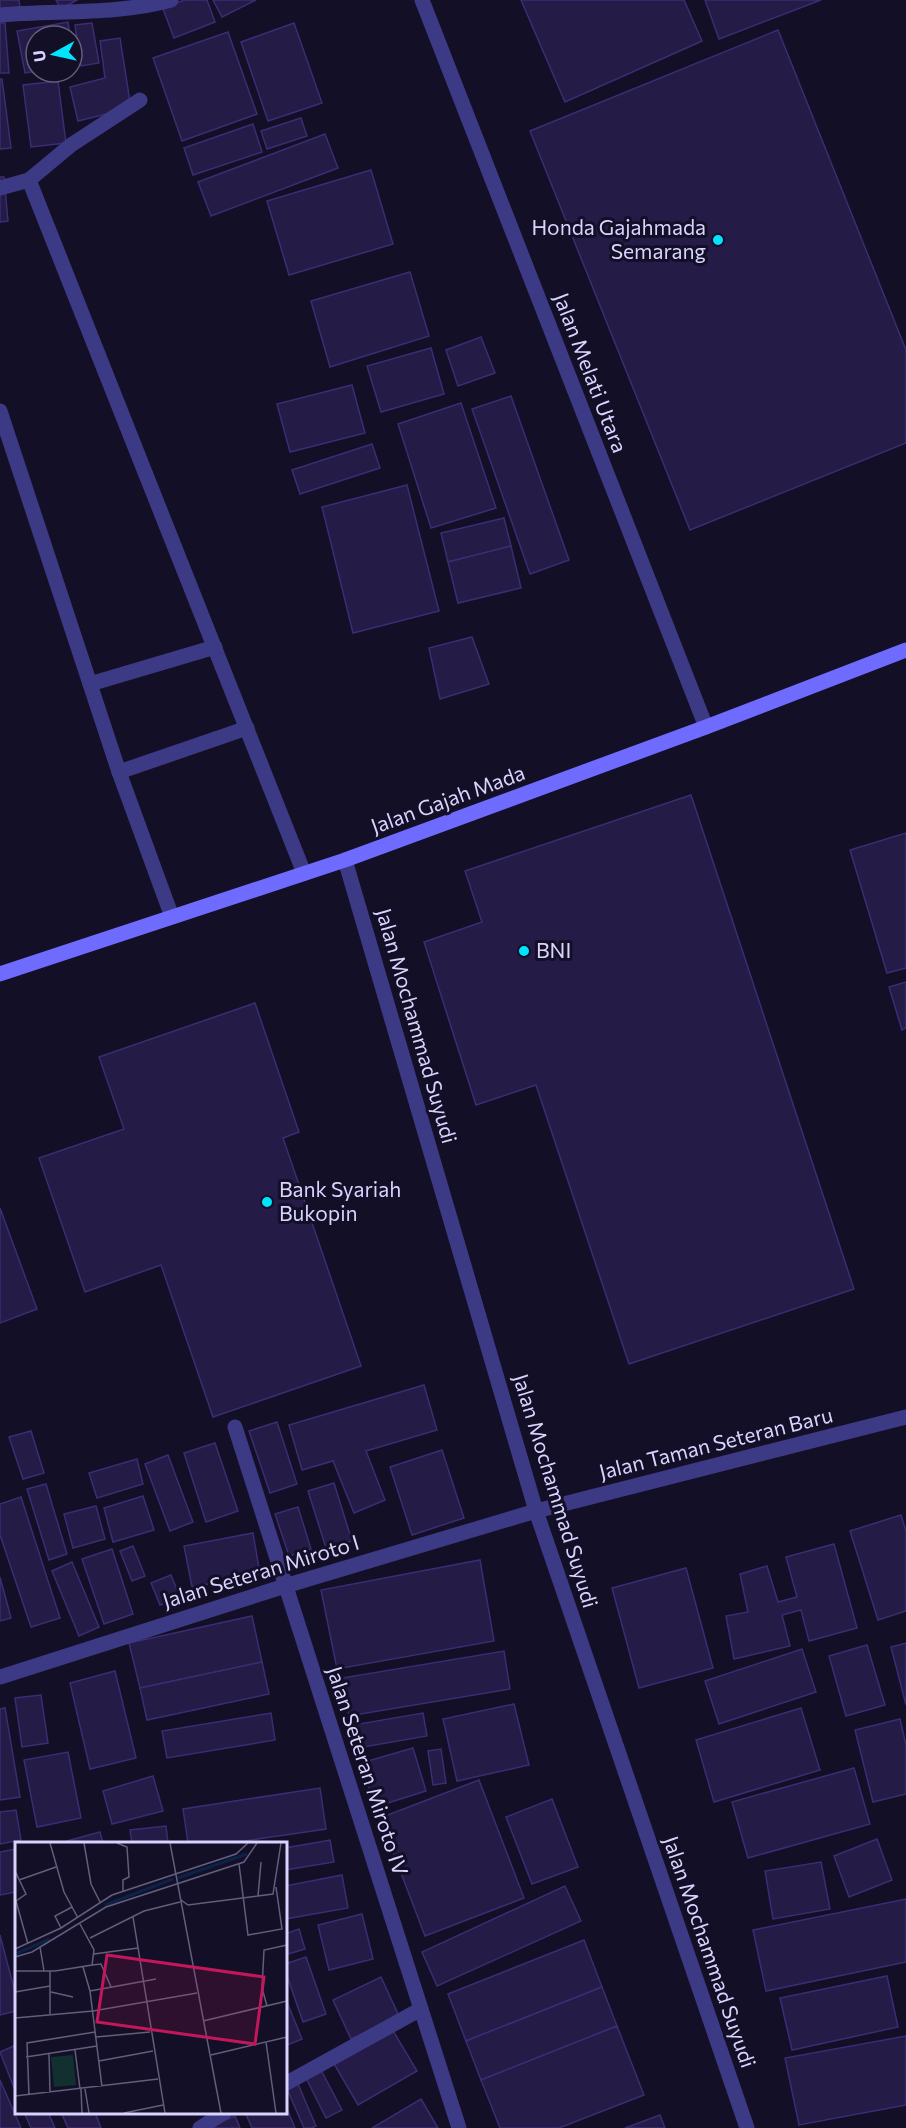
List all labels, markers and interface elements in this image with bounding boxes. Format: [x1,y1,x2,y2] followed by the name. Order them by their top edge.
[24,24,84,84] north arrow
[28,49,49,63] text: U
[531,214,706,263] place label: Honda Gajahmada Semarang
[711,233,725,247] marker: Honda Gajahmada Semarang
[549,289,633,456] street label: Jalan Melati Utara
[367,759,528,838] street label: Jalan Gajah Mada
[372,905,463,1146] street label: Jalan Mochammad Suyudi
[536,937,571,962] place label: BNI
[517,944,531,958] marker: BNI
[279,1176,401,1225] place label: Bank Syariah Bukopin
[260,1195,274,1209] marker: Bank Syariah Bukopin
[509,1371,604,1611] street label: Jalan Mochammad Suyudi
[596,1401,835,1484] street label: Jalan Taman Seteran Baru
[159,1529,362,1612] street label: Jalan Seteran Miroto I
[323,1663,414,1878] street label: Jalan Seteran Miroto IV
[659,1832,762,2071] street label: Jalan Mochammad Suyudi
[15,1842,286,2113] inset map

